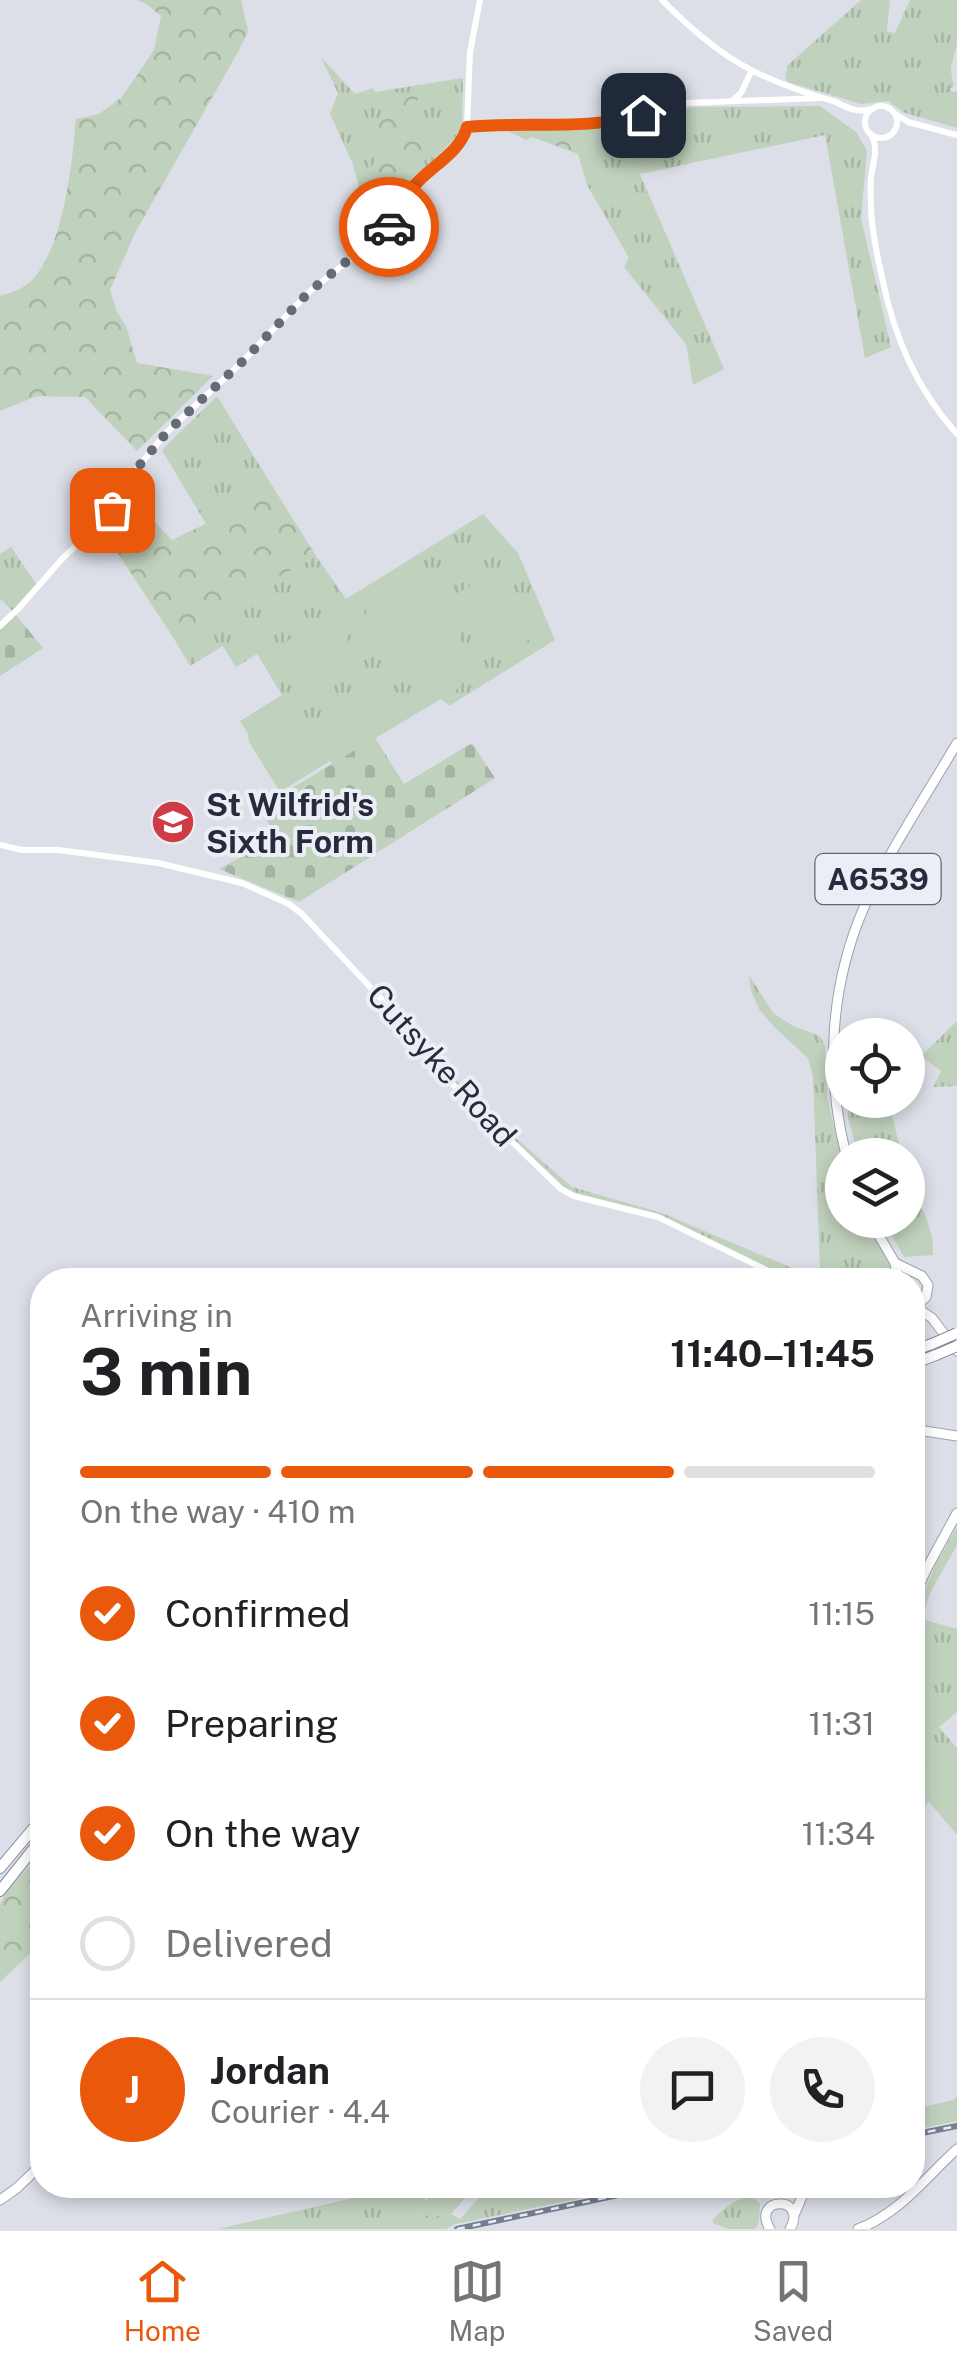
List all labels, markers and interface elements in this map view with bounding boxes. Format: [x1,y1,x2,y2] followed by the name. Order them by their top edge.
[601,73,686,158] pin
[616,88,671,143] icon: home
[339,177,439,277] courier
[362,200,417,255] icon: car
[70,468,155,553] pin
[85,483,140,538] icon: bag
[206,786,374,860] place label: St Wilfrid's Sixth Form
[150,799,196,845] school or university icon: St Wilfrid's Sixth Form
[816,854,940,904] road number: A6539
[360,976,524,1154] street label: Cutsyke Road
[825,1018,925,1238] map controls
[825,1018,925,1118] button: locate
[825,1138,925,1238] button: layers
[80,1297,233,1334] text: Arriving in
[670,1331,875,1376] text: 11:40–11:45
[80,1333,252,1410] text: 3 min
[80,1493,356,1530] text: On the way · 410 m
[80,1586,135,1641] icon: check
[165,1591,350,1636] text: Confirmed
[808,1595,875,1632] text: 11:15
[80,1696,135,1751] icon: check
[165,1701,339,1746] text: Preparing
[809,1705,875,1742] text: 11:31
[80,1806,135,1861] icon: check
[165,1811,361,1856] text: On the way
[802,1815,875,1852] text: 11:34
[165,1921,333,1966] text: Delivered
[640,2037,745,2142] button: chat
[770,2037,875,2142] button: phone
[210,2048,330,2093] text: Jordan
[125,2067,140,2112] text: J
[210,2093,390,2130] text: Courier · 4.4
[124,2254,201,2347] tab: Home
[449,2254,505,2347] tab: Map
[753,2254,833,2347] tab: Saved

